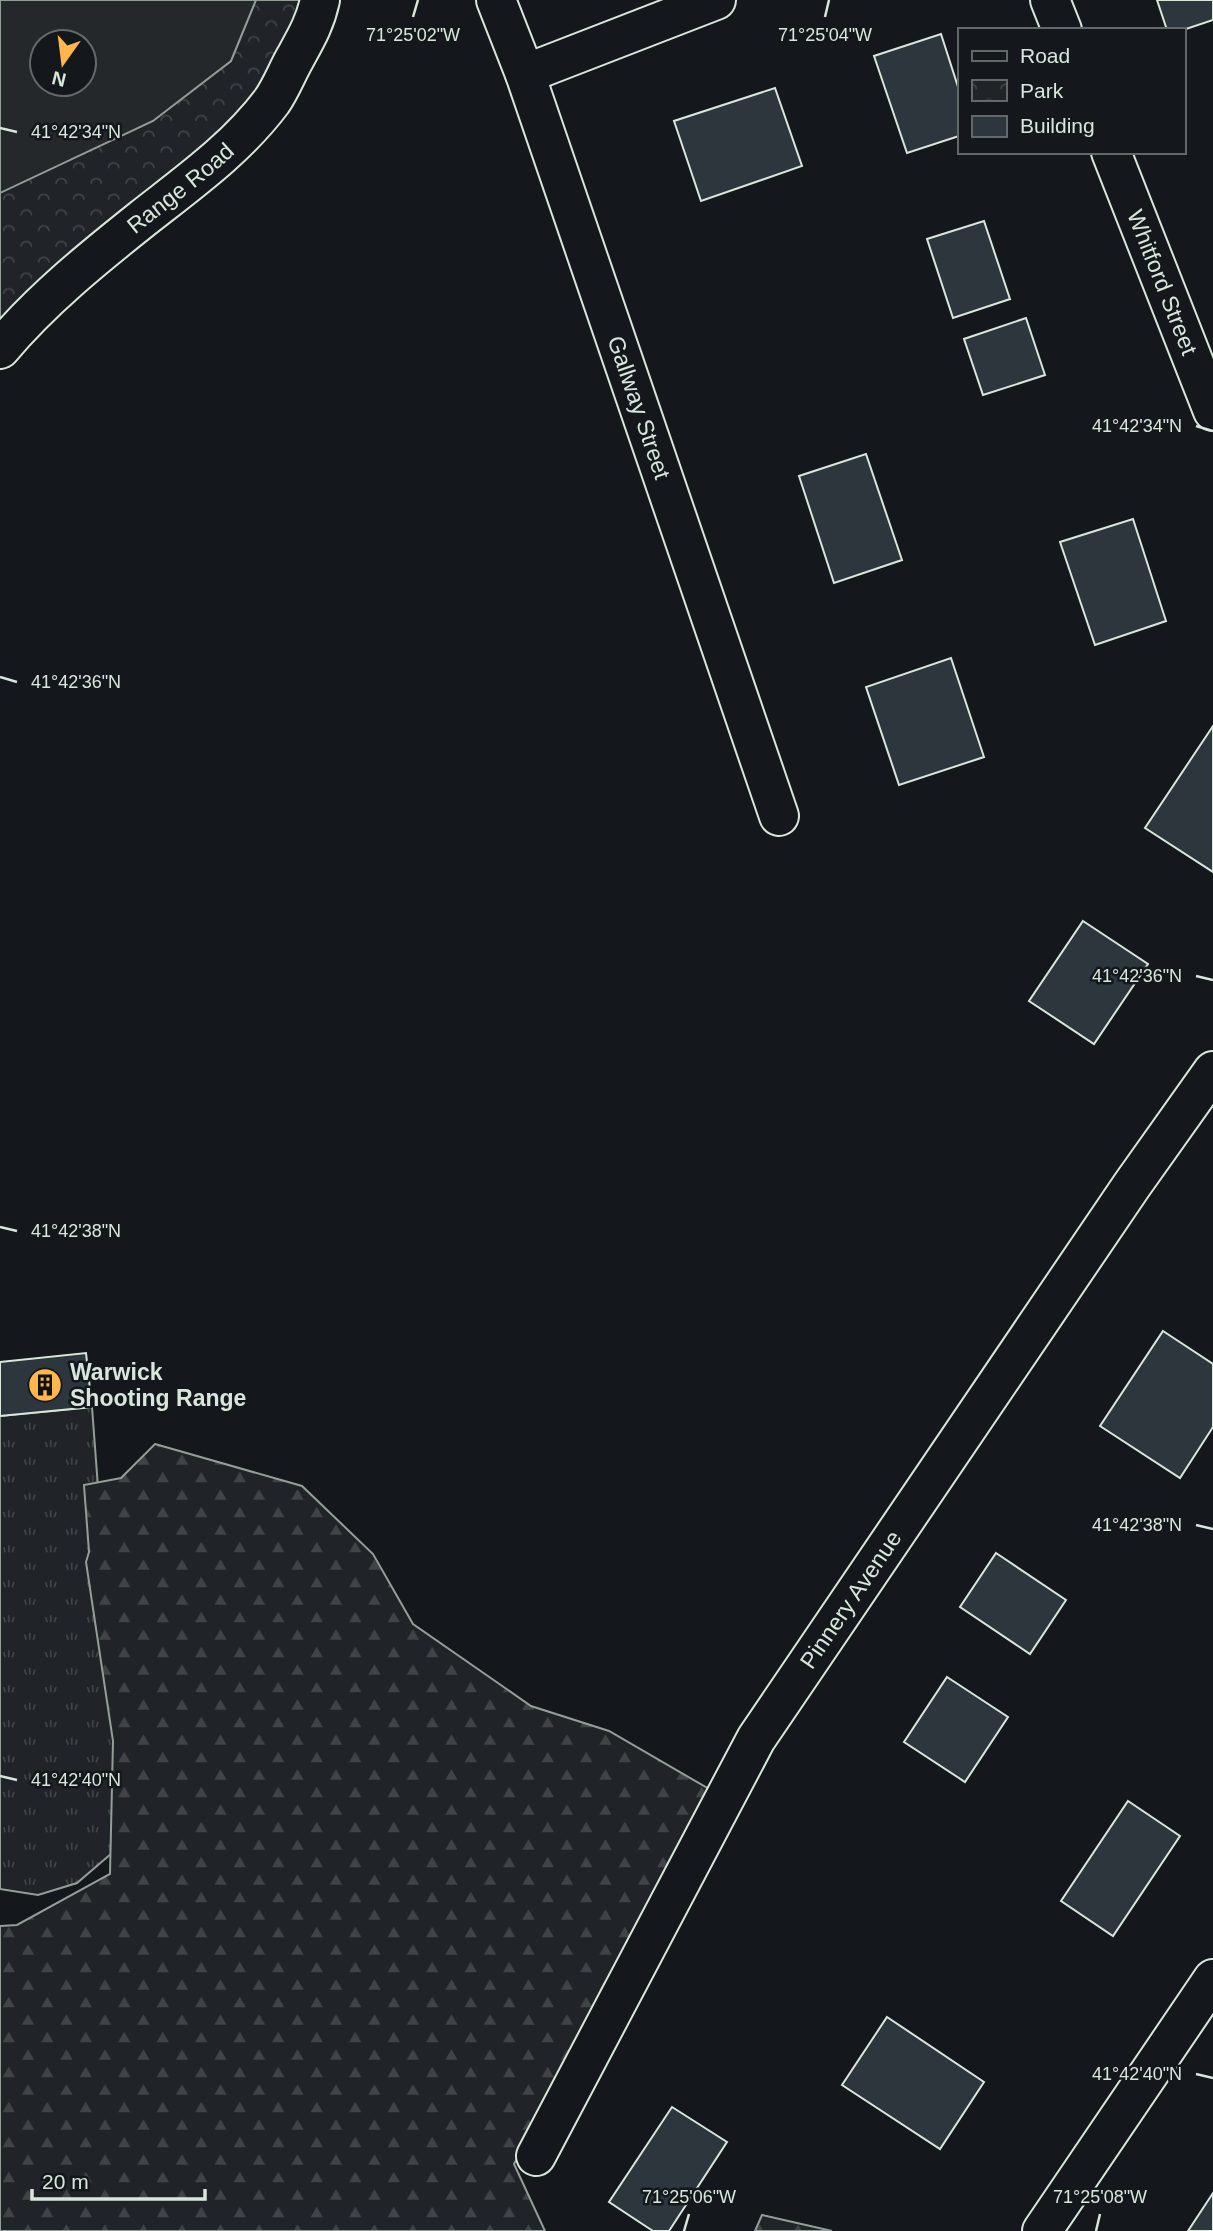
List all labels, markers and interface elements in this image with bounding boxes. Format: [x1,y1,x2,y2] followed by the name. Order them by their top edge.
[366,25,460,45] text: 71°25'02"W
[778,25,872,45] text: 71°25'04"W
[28,28,98,98] north arrow
[958,28,1185,154] legend
[1020,44,1070,67] text: Road
[50,67,68,91] text: N
[1020,79,1064,102] text: Park
[1020,114,1095,137] text: Building
[31,122,121,142] text: 41°42'34"N
[122,138,239,239] street label: Range Road
[1122,206,1203,359] street label: Whitford Street
[603,333,676,483] street label: Gallway Street
[1092,416,1182,436] text: 41°42'34"N
[31,672,121,692] text: 41°42'36"N
[1092,966,1182,986] text: 41°42'36"N
[31,1221,121,1241] text: 41°42'38"N
[70,1359,246,1411] place label: Warwick Shooting Range
[26,1366,64,1404] building icon: Warwick Shooting Range
[1092,1515,1182,1535] text: 41°42'38"N
[795,1526,907,1673] street label: Pinnery Avenue
[31,1770,121,1790] text: 41°42'40"N
[1092,2064,1182,2084] text: 41°42'40"N
[32,2158,205,2202] scale bar
[42,2170,89,2193] text: 20 m
[642,2187,736,2207] text: 71°25'06"W
[1053,2187,1147,2207] text: 71°25'08"W

